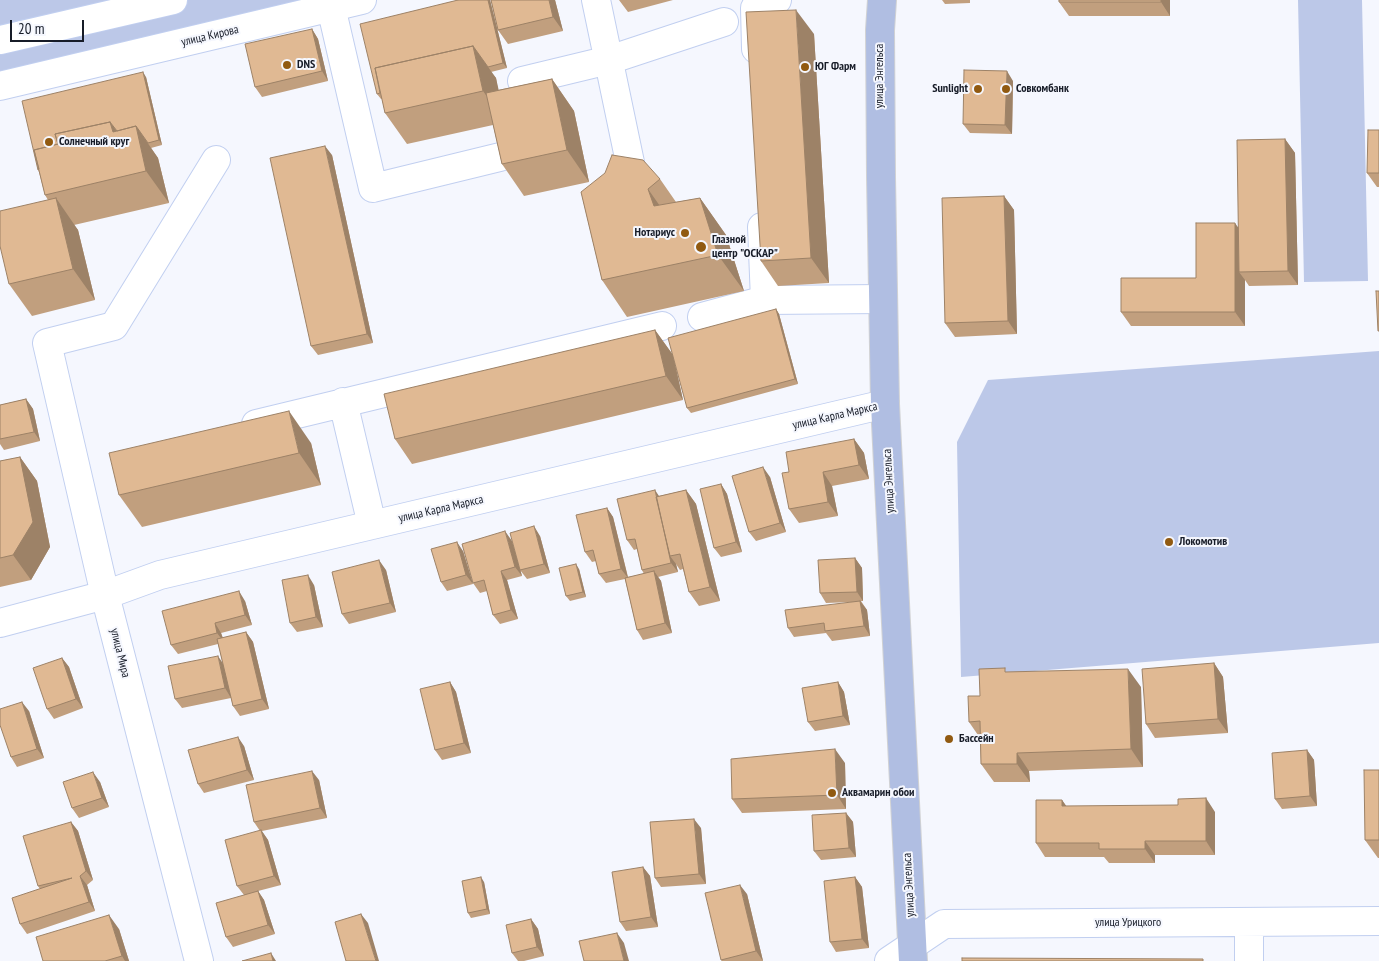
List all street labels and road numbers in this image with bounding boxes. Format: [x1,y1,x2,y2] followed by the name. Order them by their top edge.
[180,22,240,50] street label: улица Кирова
[873,44,887,108] street label: улица Энгельса
[791,399,879,433] street label: улица Карла Маркса
[880,448,898,514] street label: улица Энгельса
[397,492,485,526] street label: улица Карла Маркса
[107,627,133,679] street label: улица Мира
[900,852,918,918] street label: улица Энгельса
[1095,916,1161,930] street label: улица Урицкого

